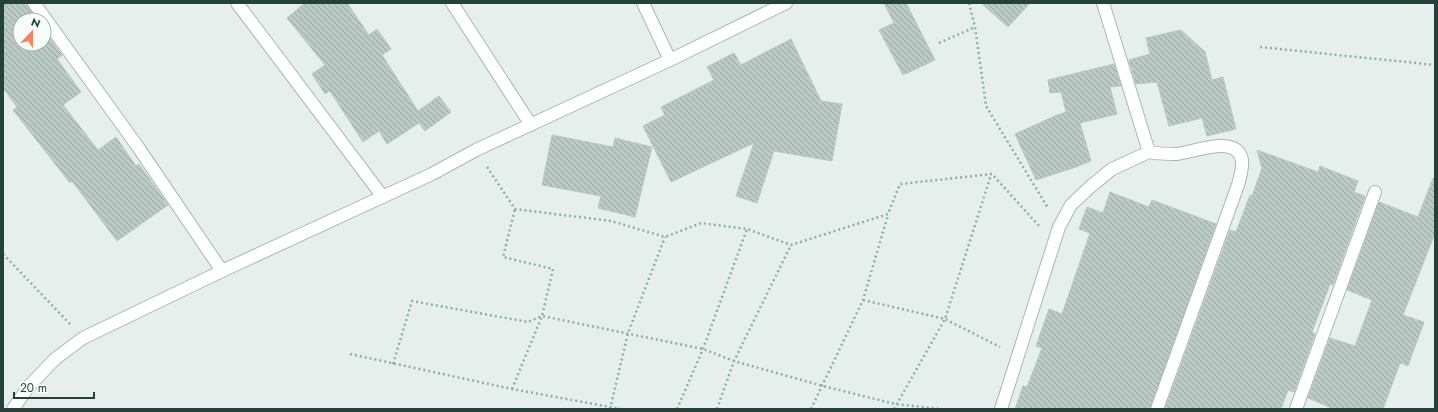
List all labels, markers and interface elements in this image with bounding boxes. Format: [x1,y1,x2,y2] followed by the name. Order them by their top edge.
[12,12,52,52] north arrow
[29,14,43,32] text: N
[14,374,94,400] scale bar
[20,379,47,397] text: 20 m

